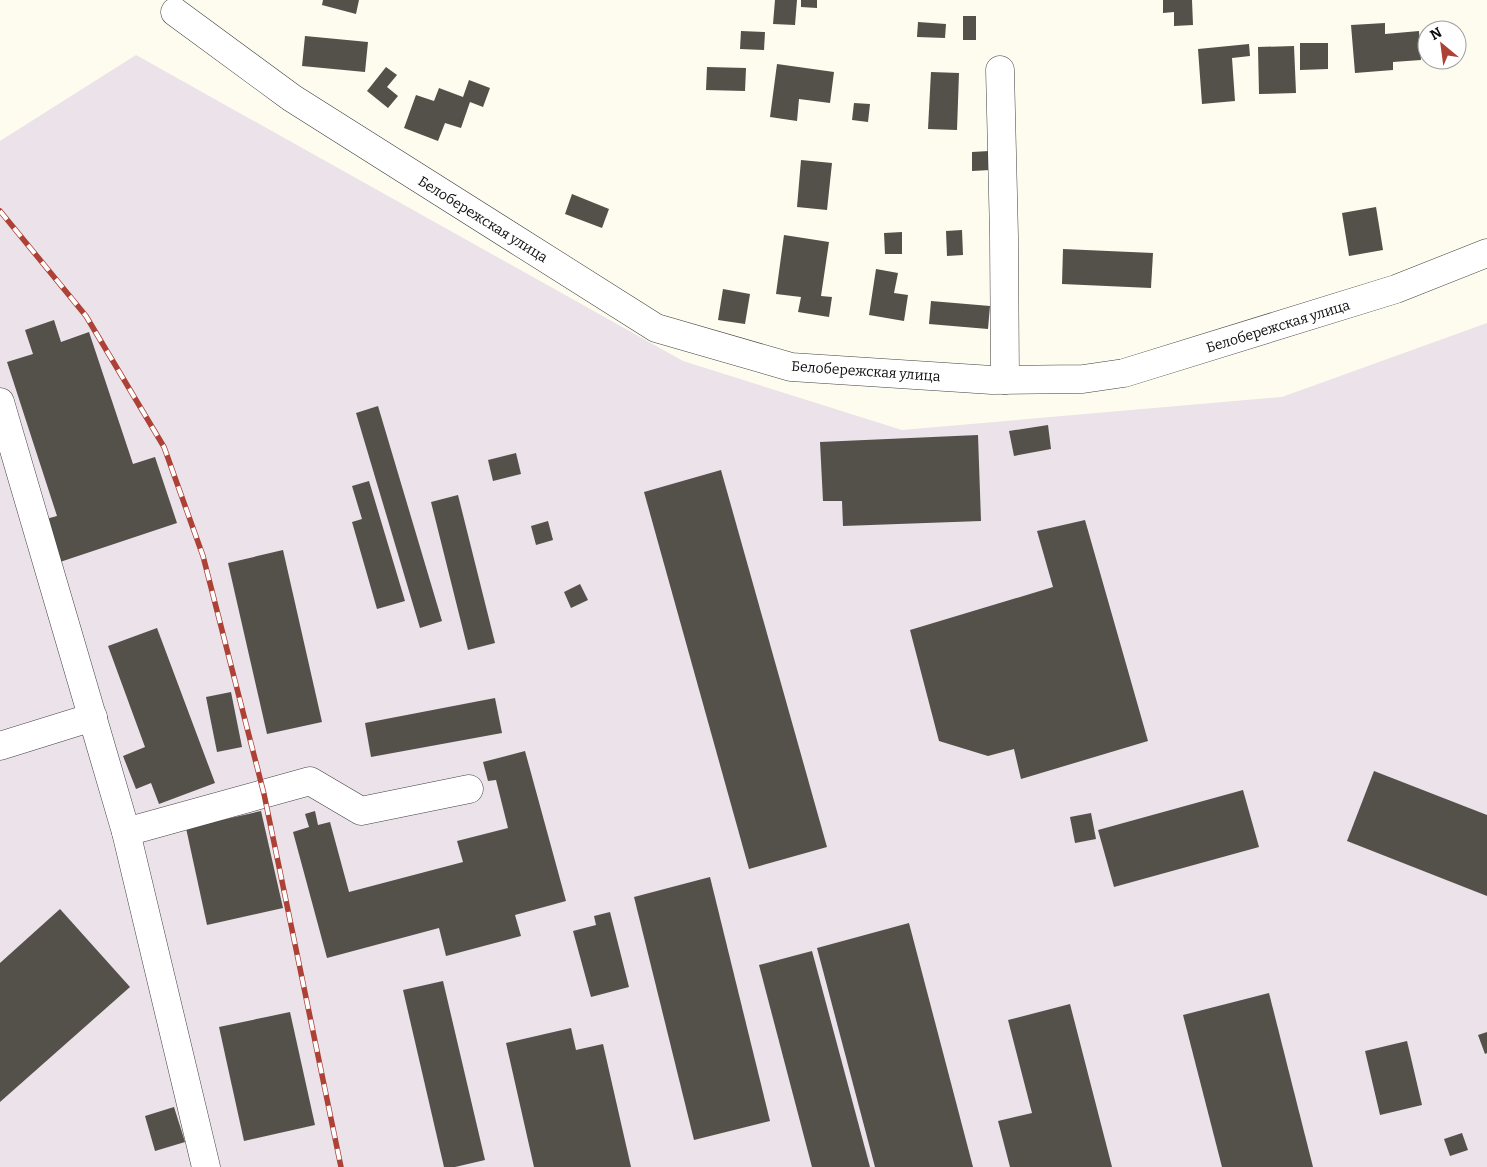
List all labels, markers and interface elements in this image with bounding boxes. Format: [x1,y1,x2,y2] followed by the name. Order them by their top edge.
[1417,20,1467,70] north arrow
[1427,24,1445,44] text: N
[415,173,551,266] street label: Белобережская улица
[1204,296,1352,356] street label: Белобережская улица
[791,358,941,385] street label: Белобережская улица

